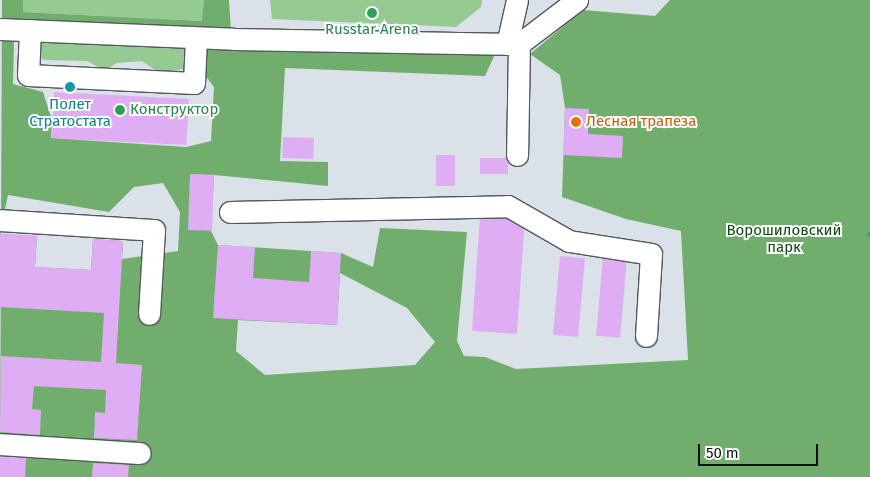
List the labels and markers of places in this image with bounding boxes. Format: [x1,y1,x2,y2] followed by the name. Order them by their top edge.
[366,7,378,19] marker: Russtar Arena
[325,21,419,39] place label: Russtar Arena
[64,81,76,93] marker: Полет Стратостата
[29,95,111,130] place label: Полет Стратостата
[130,101,218,119] place label: Конструктор
[114,104,126,116] marker: Конструктор
[586,113,696,131] place label: Лесная трапеза
[570,116,582,128] marker: Лесная трапеза

